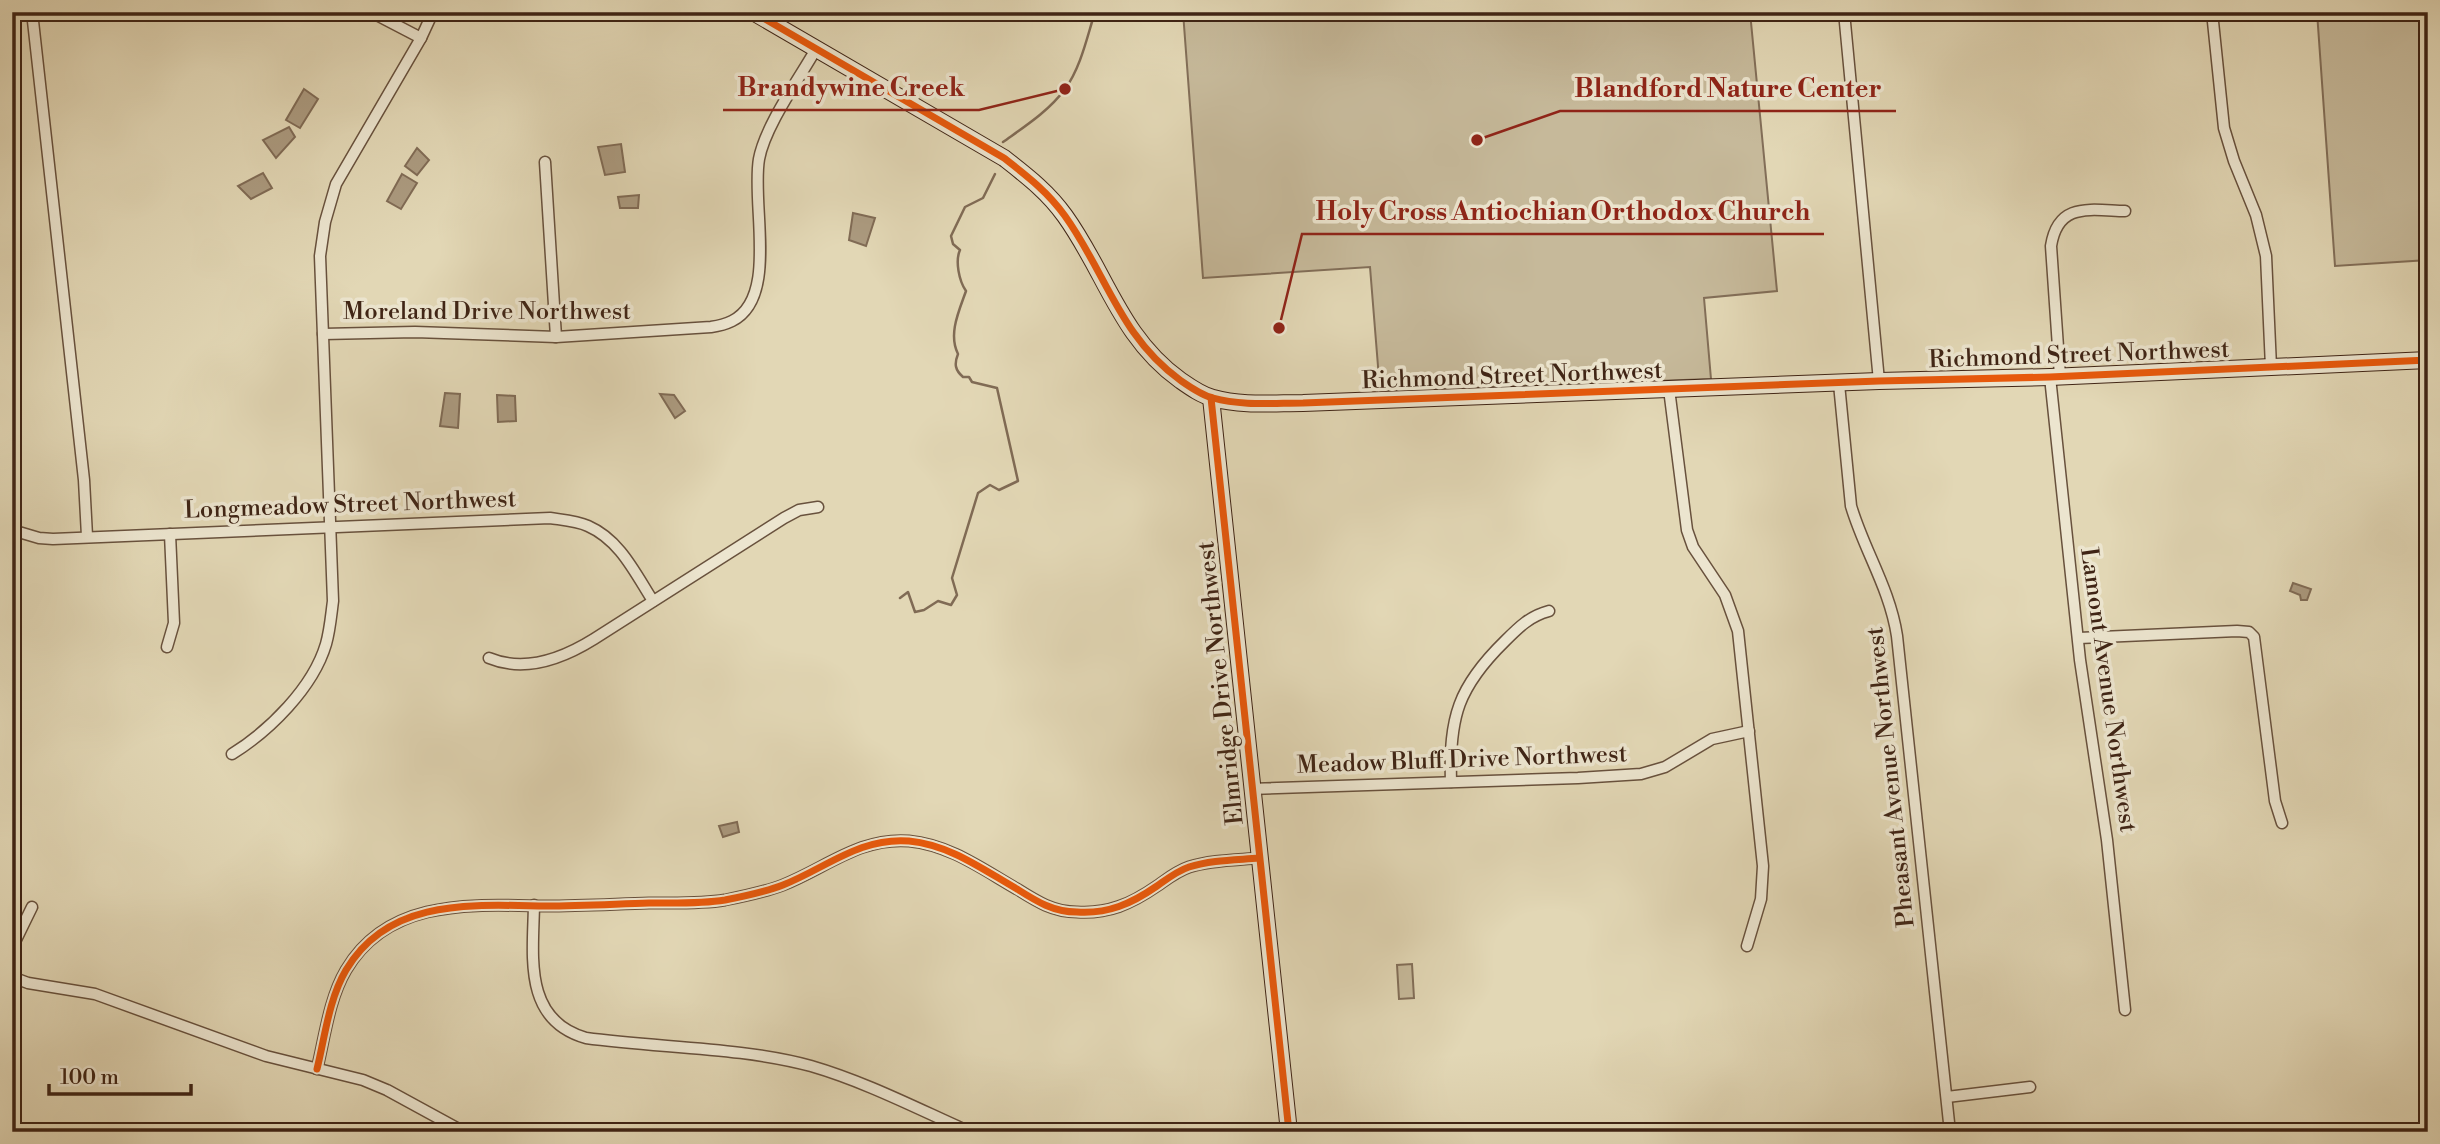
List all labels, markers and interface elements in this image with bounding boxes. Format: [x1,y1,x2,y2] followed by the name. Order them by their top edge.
[723,63,979,110] callout: Brandywine Creek
[1560,64,1896,111] callout: Blandford Nature Center
[737,72,966,104] text: Brandywine Creek
[1574,73,1882,105] text: Blandford Nature Center
[1302,187,1824,234] callout: Holy Cross Antiochian Orthodox Church
[1316,196,1810,228] text: Holy Cross Antiochian Orthodox Church
[343,297,631,327] street label: Moreland Drive Northwest
[1928,335,2230,375] street label: Richmond Street Northwest
[1361,356,1663,396] street label: Richmond Street Northwest
[183,484,517,526] street label: Longmeadow Street Northwest
[1191,539,1251,826] street label: Elmridge Drive Northwest
[2073,546,2143,835] street label: Lamont Avenue Northwest
[1860,625,1922,929] street label: Pheasant Avenue Northwest
[1296,739,1628,781] street label: Meadow Bluff Drive Northwest
[49,1053,191,1097] scale bar
[60,1065,119,1091] text: 100 m

